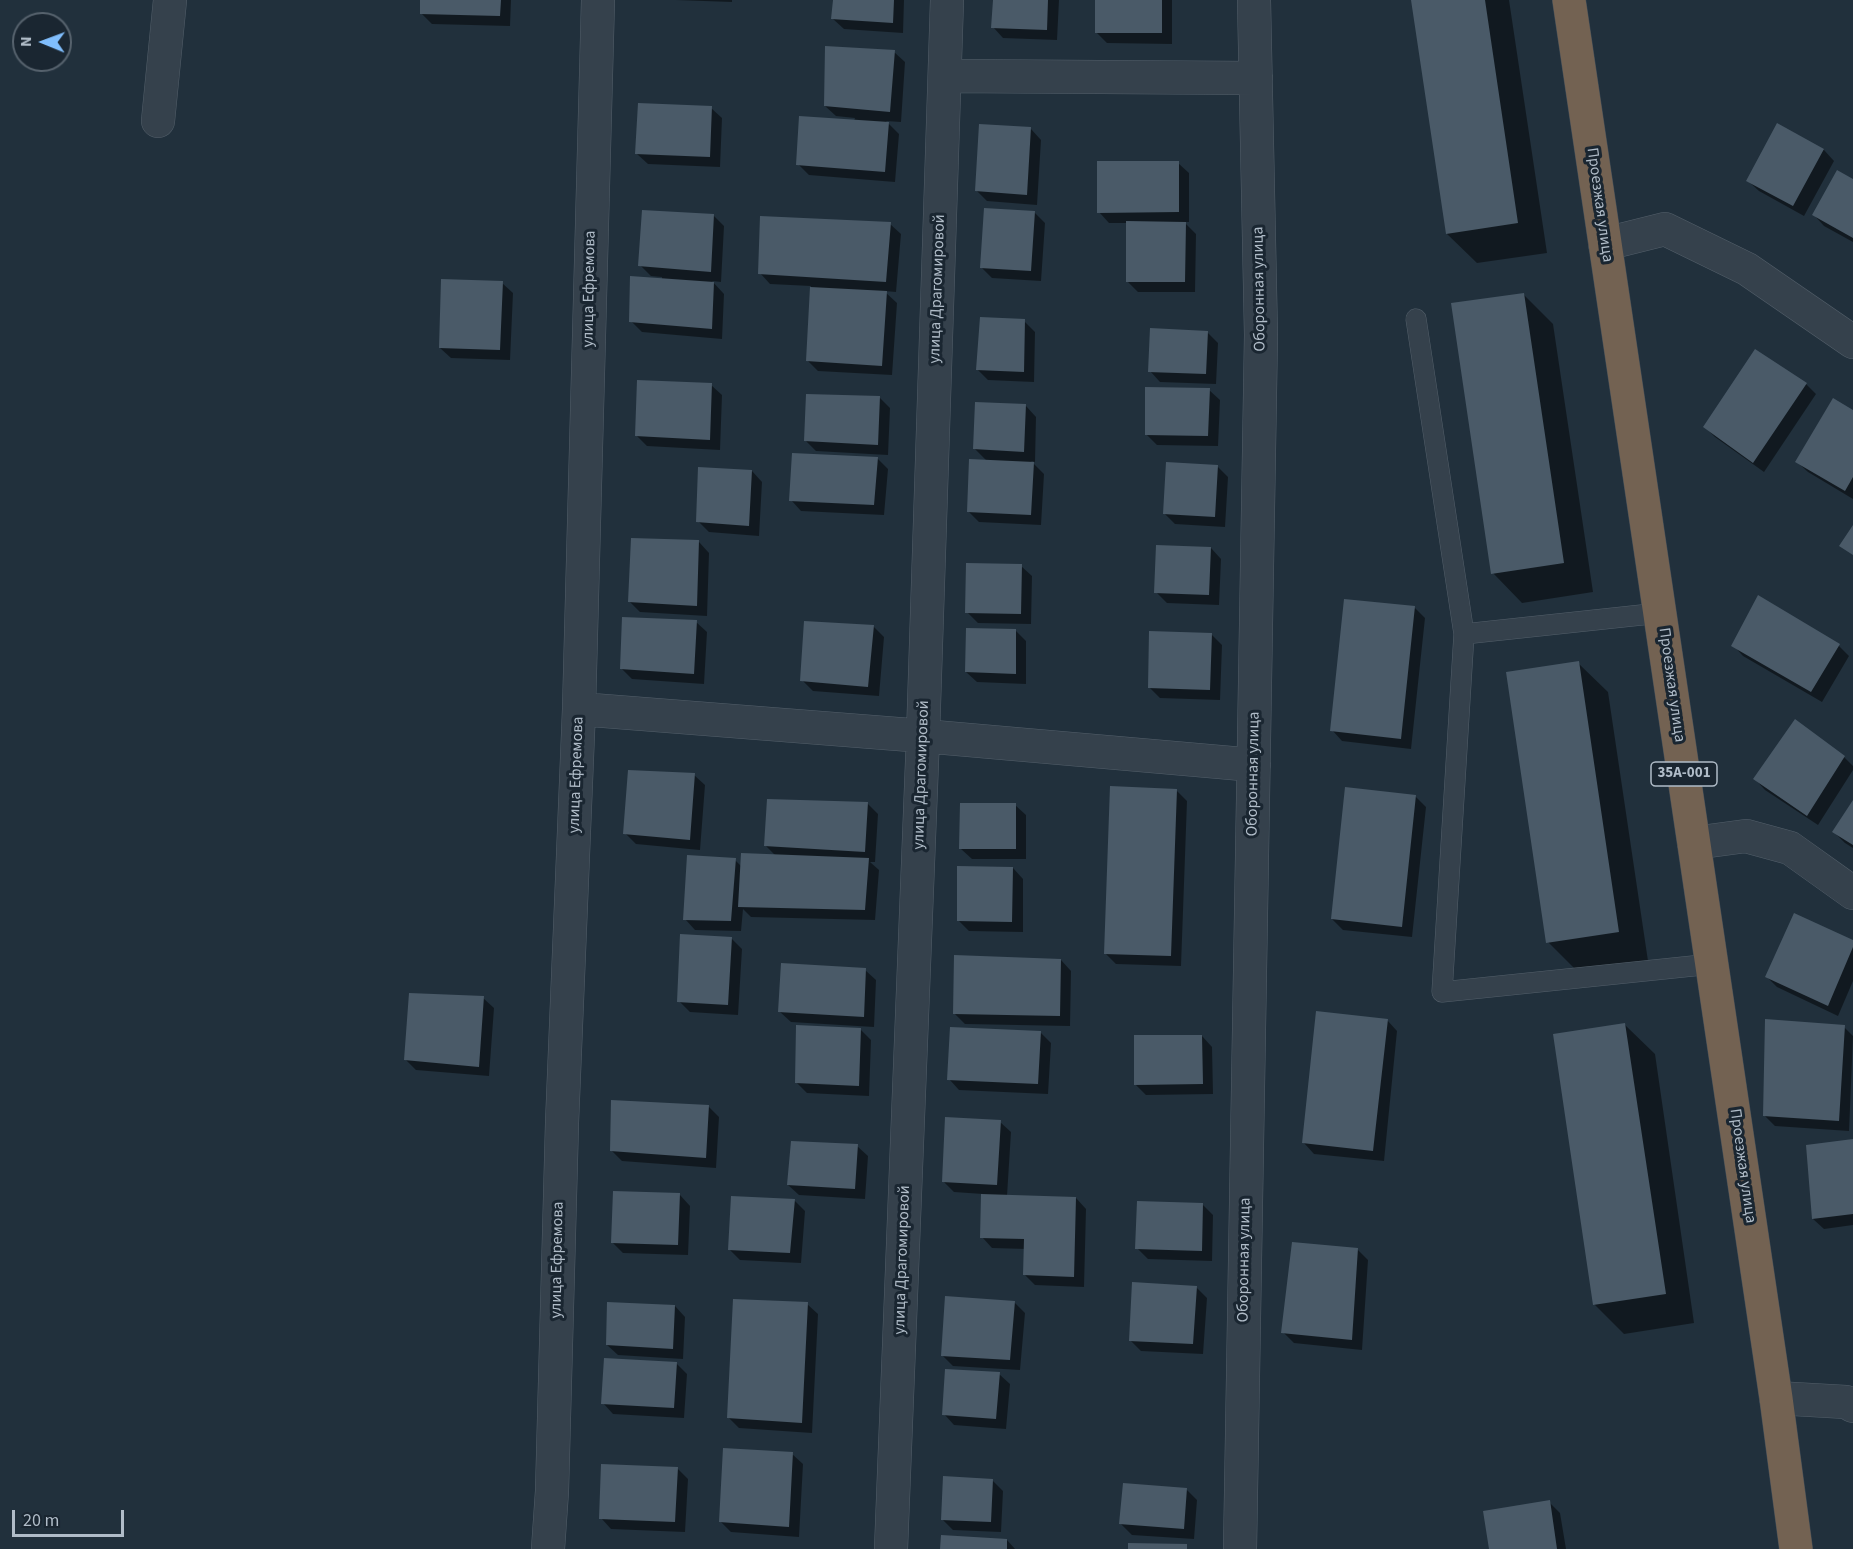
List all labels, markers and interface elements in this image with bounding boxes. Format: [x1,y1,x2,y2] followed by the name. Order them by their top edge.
[12,12,72,72] north arrow
[15,36,37,47] text: N
[1581,147,1617,263] street label: Проезжая улица
[926,214,950,364] street label: улица Драгомировой
[1249,226,1271,352] street label: Оборонная улица
[579,230,601,348] street label: улица Ефремова
[1653,627,1689,743] street label: Проезжая улица
[910,700,934,850] street label: улица Драгомировой
[1243,711,1265,837] street label: Оборонная улица
[565,716,589,834] street label: улица Ефремова
[1651,762,1717,786] road number: 35А-001
[1724,1108,1760,1224] street label: Проезжая улица
[891,1185,915,1335] street label: улица Драгомировой
[1234,1197,1256,1323] street label: Оборонная улица
[547,1201,569,1319] street label: улица Ефремова
[15,1498,128,1536] scale bar
[23,1508,59,1533] text: 20 m

